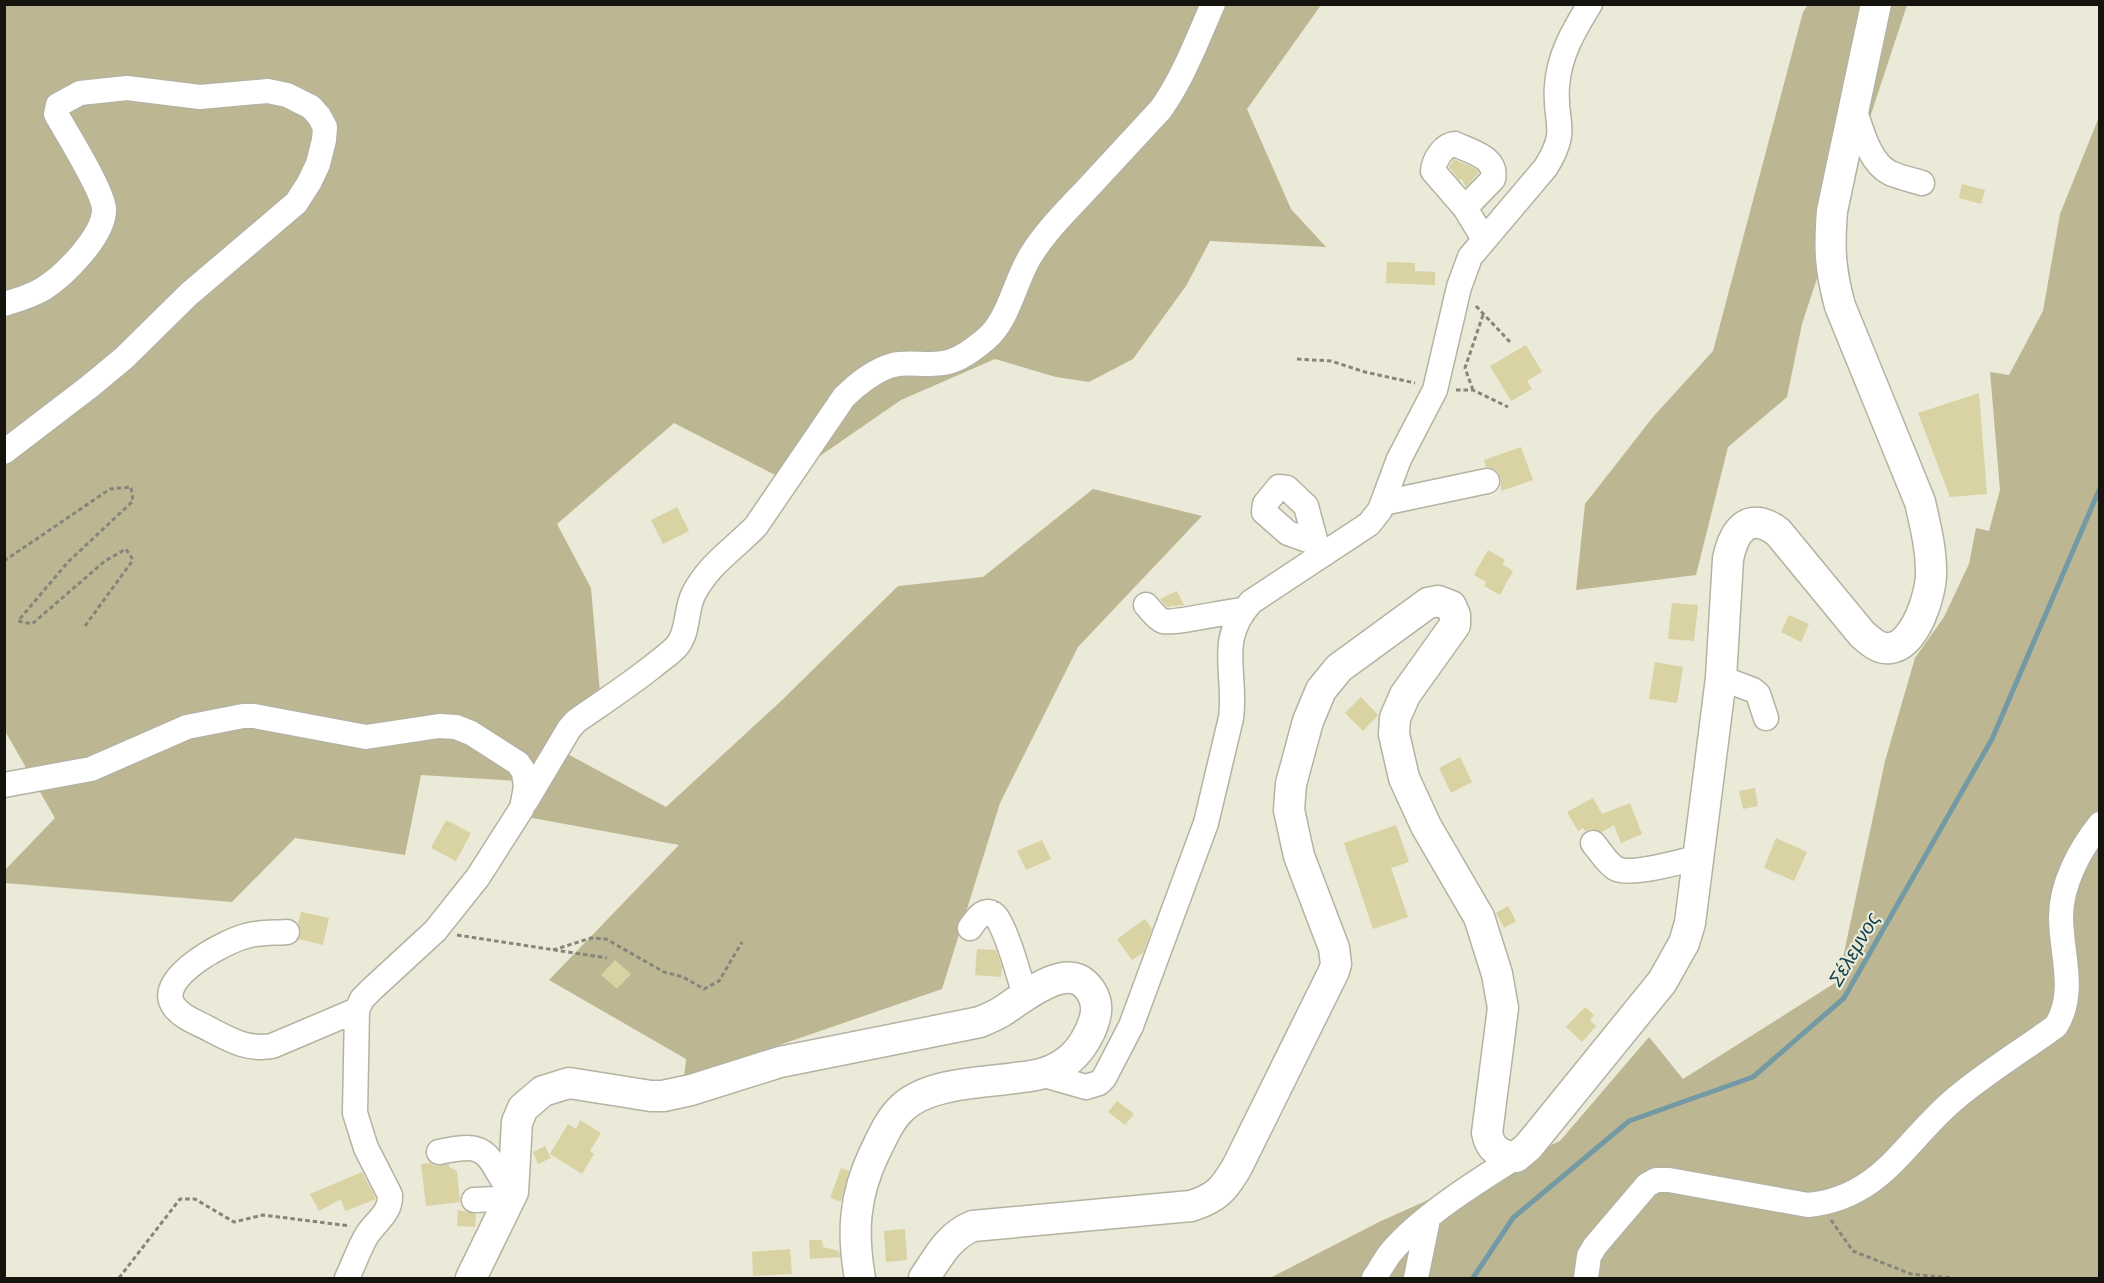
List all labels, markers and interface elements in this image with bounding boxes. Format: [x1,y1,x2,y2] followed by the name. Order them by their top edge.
[1821,907,1887,992] water label: Σέλεμνος

